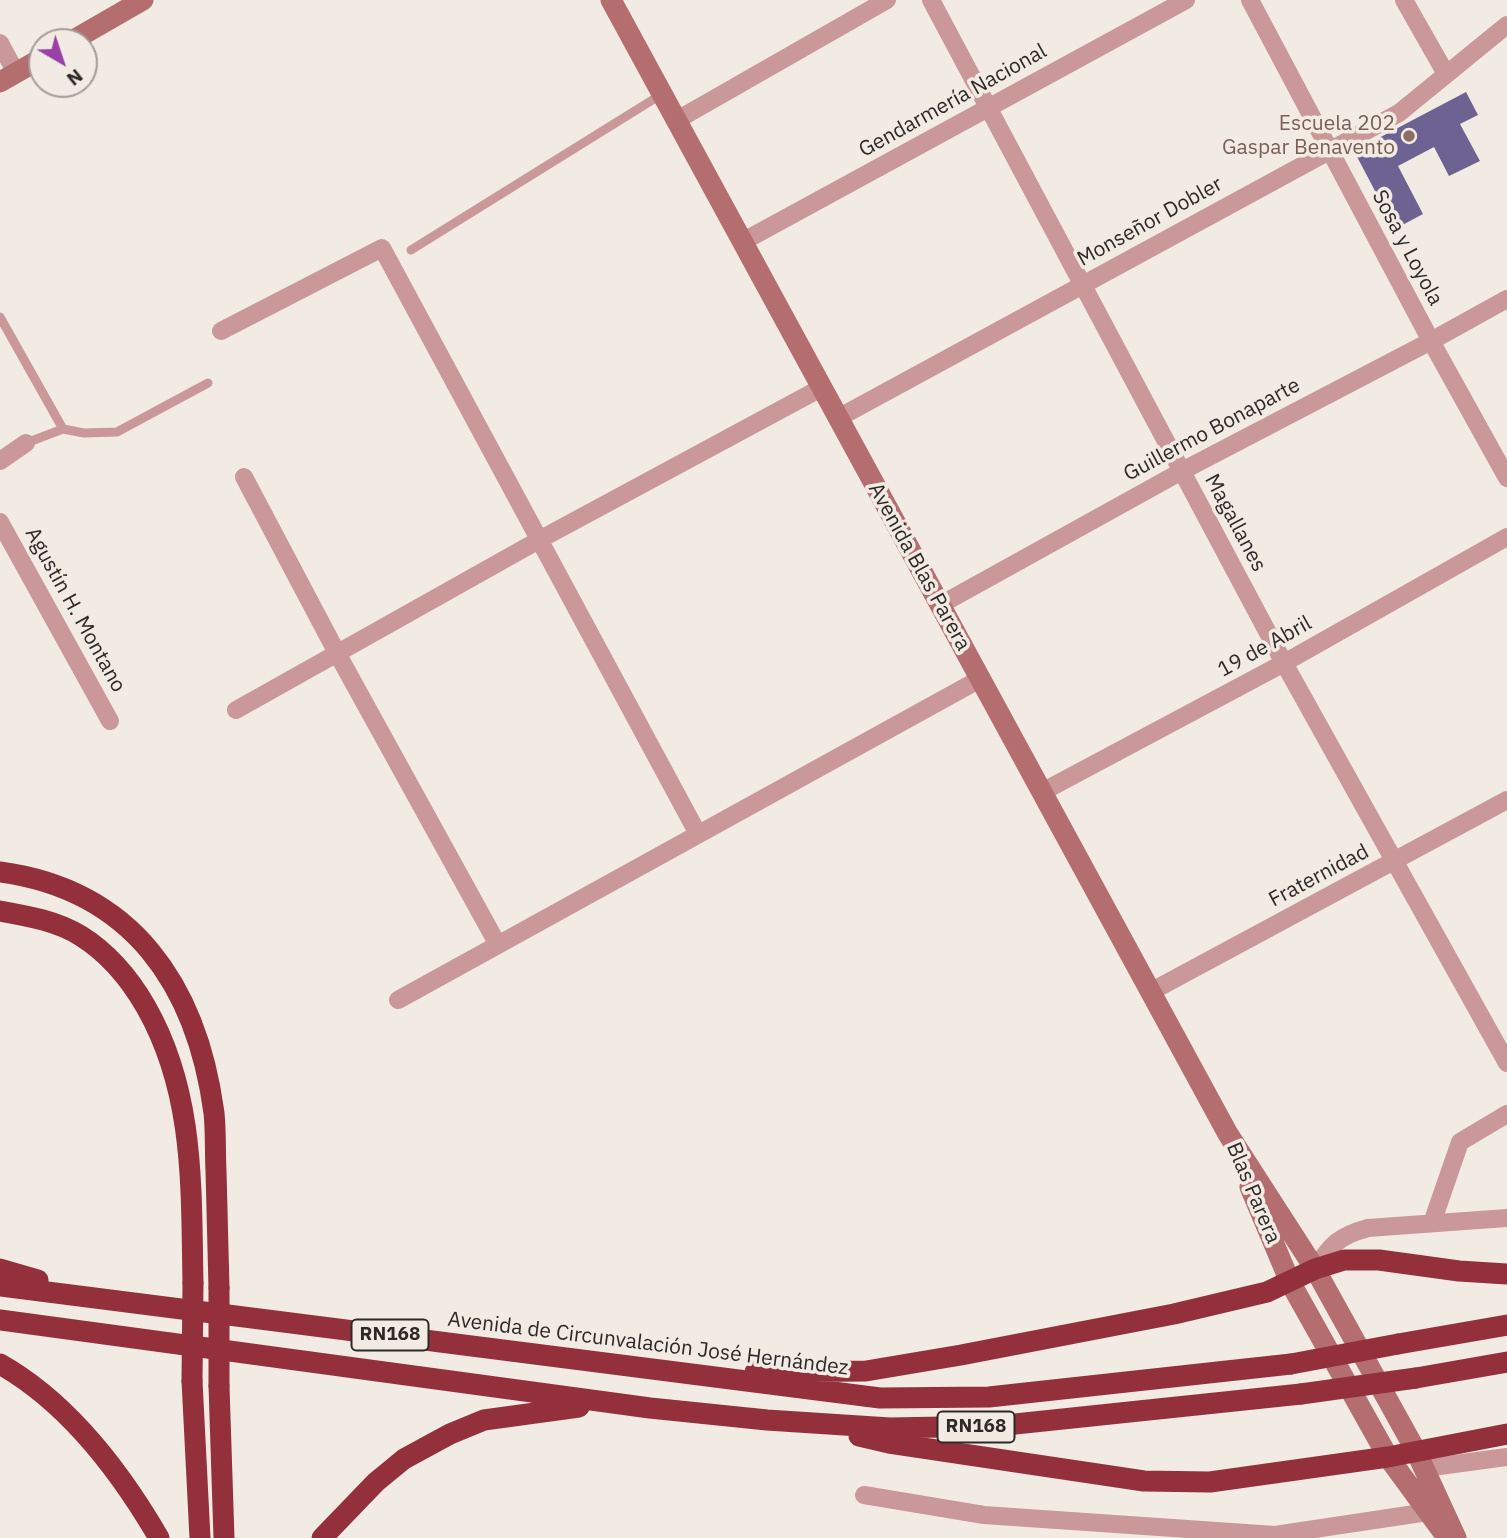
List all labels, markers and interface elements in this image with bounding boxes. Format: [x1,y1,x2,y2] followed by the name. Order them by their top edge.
[28,28,98,98] north arrow
[855,39,1051,163] street label: Gendarmería Nacional
[62,64,88,91] text: N
[1222,111,1395,161] place label: Escuela 202 Gaspar Benavento
[1401,128,1417,144] marker: Escuela 202 Gaspar Benavento
[1073,172,1227,272] street label: Monseñor Dobler
[1366,186,1448,310] street label: Sosa y Loyola
[1120,373,1304,487] street label: Guillermo Bonaparte
[1199,470,1271,576] street label: Magallanes
[862,479,976,655] street label: Avenida Blas Parera
[19,523,131,697] street label: Agustín H. Montano
[1214,611,1316,683] street label: 19 de Abril
[1265,839,1373,913] street label: Fraternidad
[1220,1139,1286,1247] street label: Blas Parera
[446,1307,850,1381] street label: Avenida de Circunvalación José Hernández
[352,1320,428,1350] road number: RN168
[937,1412,1014,1442] road number: RN168

